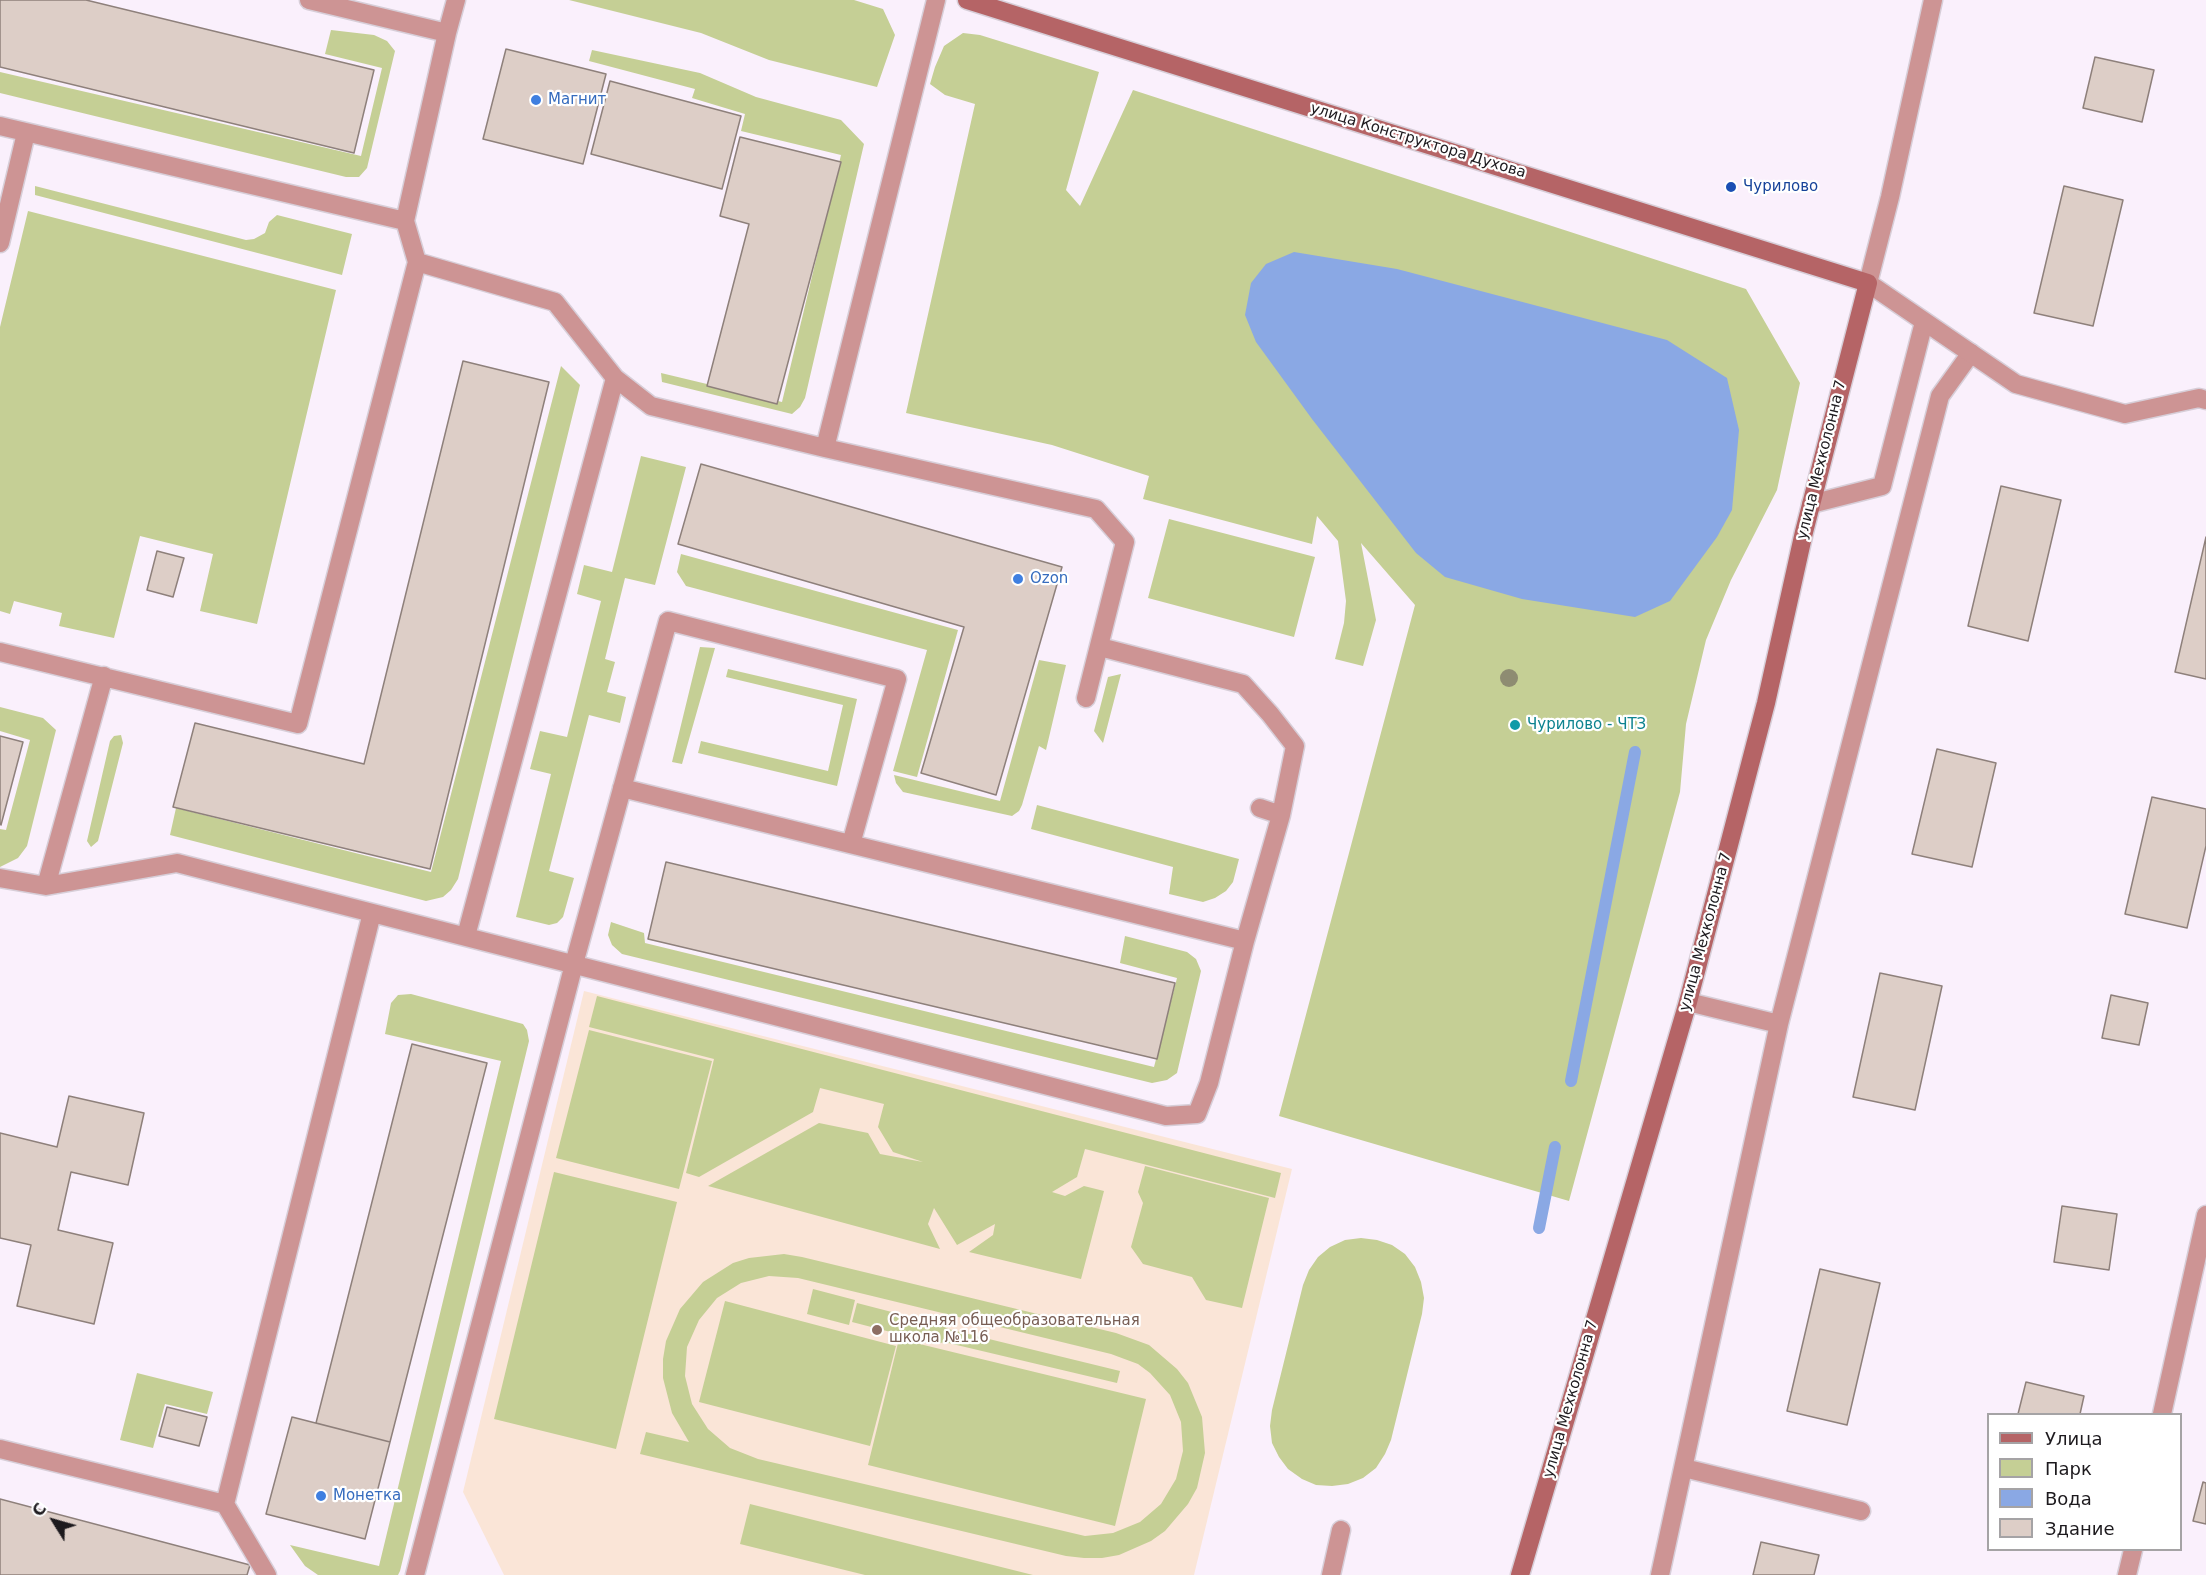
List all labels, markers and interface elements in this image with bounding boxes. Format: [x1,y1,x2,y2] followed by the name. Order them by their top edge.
[548,91,606,109] place label: Магнит
[529,93,543,107] marker: Магнит
[1308,100,1528,182] street label: улица Конструктора Духова
[1743,178,1818,196] place label: Чурилово
[1724,180,1738,194] marker: Чурилово
[1793,378,1851,542] street label: улица Мехколонна 7
[1030,570,1068,588] place label: Ozon
[1011,572,1025,586] marker: Ozon
[1527,716,1646,734] place label: Чурилово - ЧТЗ
[1508,718,1522,732] marker: Чурилово - ЧТЗ
[1676,851,1736,1013] street label: улица Мехколонна 7
[889,1312,1140,1347] place label: Средняя общеобразовательная школа №116
[1540,1318,1602,1480] street label: улица Мехколонна 7
[870,1323,884,1337] marker: Средняя общеобразовательная школа №116
[1987,1413,2182,1551] legend
[2045,1428,2102,1449] text: Улица
[2045,1458,2092,1479] text: Парк
[333,1487,401,1505] place label: Монетка
[2045,1488,2092,1509] text: Вода
[314,1489,328,1503] marker: Монетка
[24,1491,84,1551] north arrow
[28,1499,50,1520] text: С
[2045,1518,2115,1539] text: Здание

